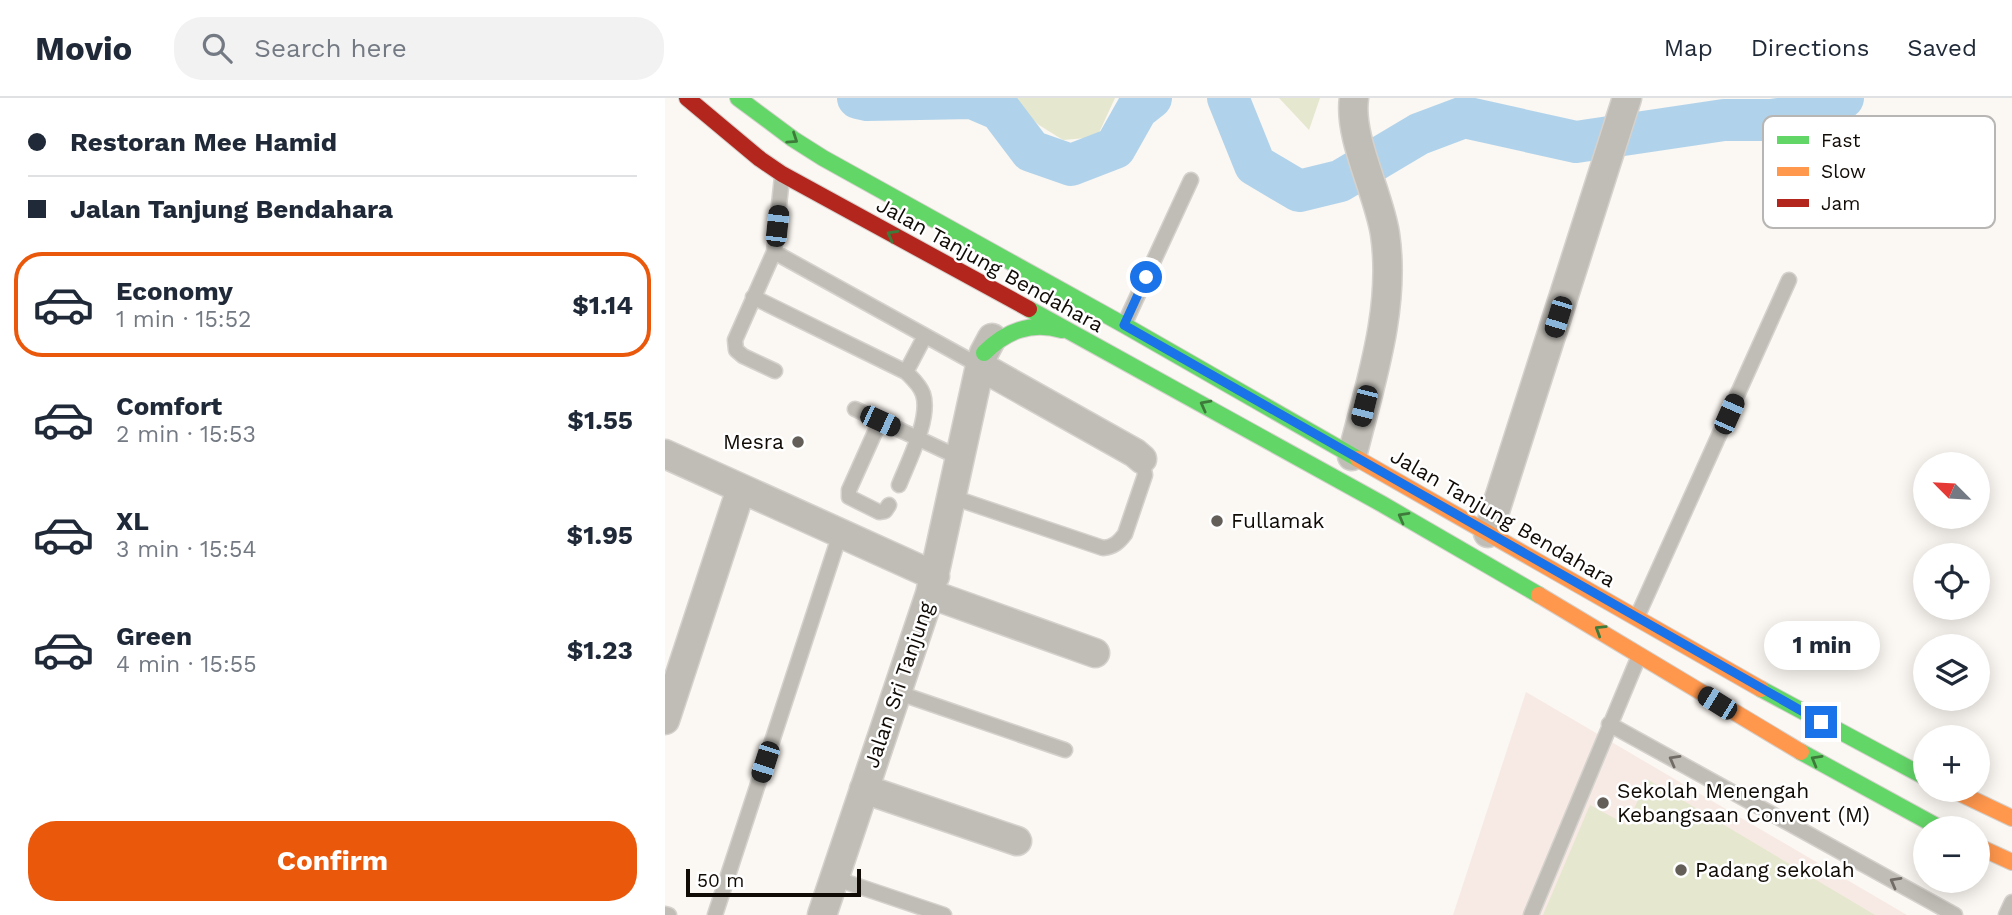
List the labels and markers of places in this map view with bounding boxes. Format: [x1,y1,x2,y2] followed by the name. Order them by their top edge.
[723,429,784,454] place label: Mesra
[790,434,806,450] marker: Mesra
[1231,508,1325,533] place label: Fullamak
[1209,513,1225,529] marker: Fullamak
[1617,778,1870,827] place label: Sekolah Menengah Kebangsaan Convent (M)
[1595,795,1611,811] marker: Sekolah Menengah Kebangsaan Convent (M)
[1695,857,1855,882] place label: Padang sekolah
[1673,862,1689,878] marker: Padang sekolah

